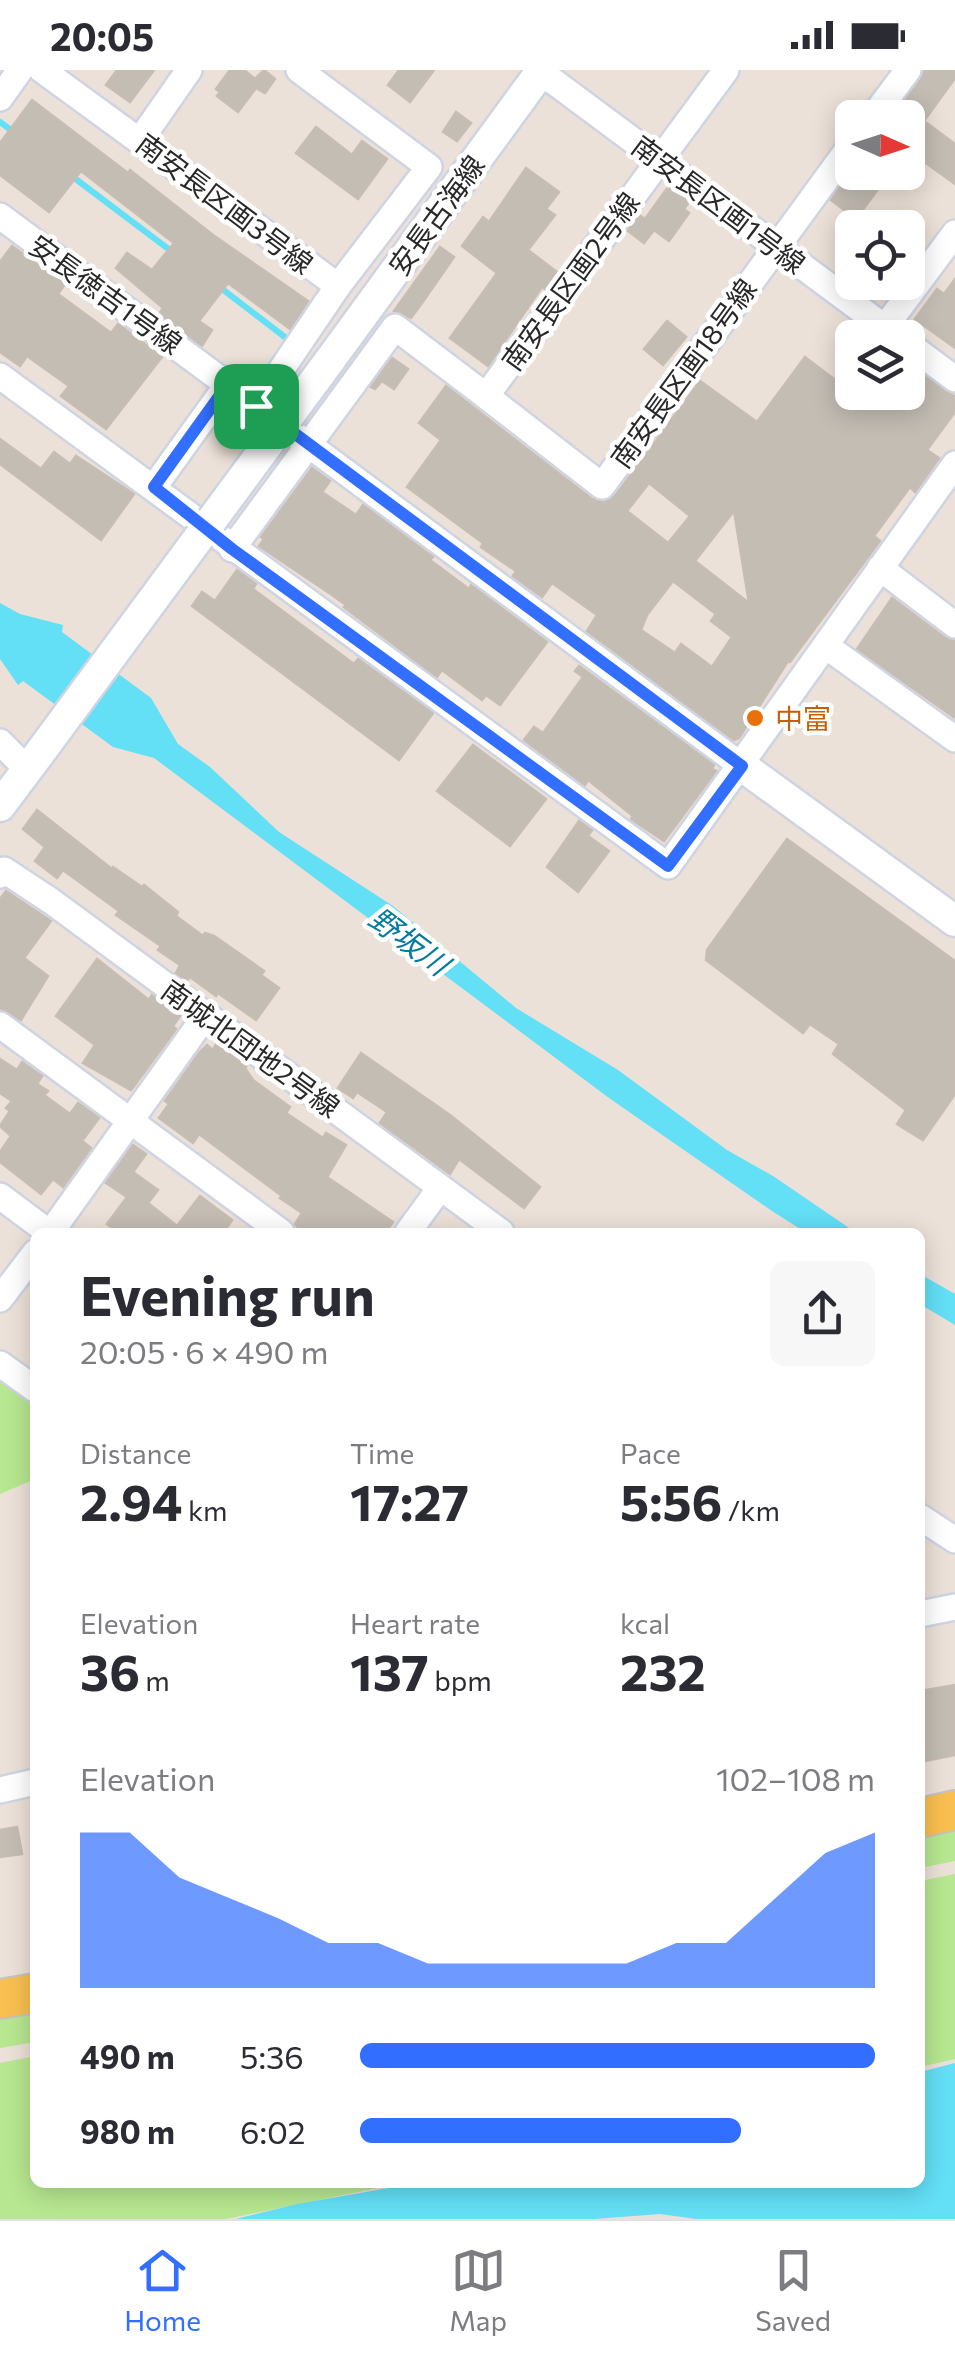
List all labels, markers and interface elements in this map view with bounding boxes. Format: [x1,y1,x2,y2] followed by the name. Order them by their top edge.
[50,12,154,59] text: 20:05
[835,100,925,190] north arrow
[835,100,925,410] map controls
[130,126,320,280] street label: 南安長区画3号線
[626,128,812,280] street label: 南安長区画1号線
[381,148,491,282] street label: 安長古海線
[494,185,646,377] street label: 南安長区画2号線
[835,210,925,300] button: locate
[23,227,189,361] street label: 安長徳吉1号線
[603,272,763,474] street label: 南安長区画18号線
[835,320,925,410] button: layers
[214,364,299,449] pin
[229,379,284,434] icon: arrive
[775,701,831,735] place label: 中富
[744,707,766,729] marker: 中富
[363,898,459,984] water label: 野坂川
[155,972,347,1124] street label: 南城北団地2号線
[80,1260,375,1327] text: Evening run
[770,1261,875,1366] button: share
[80,1331,329,1371] text: 20:05 · 6 × 490 m
[80,1436,191,1470] text: Distance
[350,1436,414,1470] text: Time
[620,1436,681,1470] text: Pace
[80,1470,183,1531] text: 2.94
[350,1470,469,1531] text: 17:27
[620,1470,722,1531] text: 5:56
[183,1493,227,1527] text: km
[722,1493,780,1527] text: /km
[80,1606,198,1640] text: Elevation
[350,1606,480,1640] text: Heart rate
[620,1606,670,1640] text: kcal
[80,1640,140,1701] text: 36
[350,1640,429,1701] text: 137
[620,1640,706,1701] text: 232
[140,1663,170,1697] text: m
[429,1663,492,1697] text: bpm
[80,1758,215,1798] text: Elevation
[716,1758,875,1798] text: 102–108 m
[80,2036,175,2076] text: 490 m
[240,2036,304,2076] text: 5:36
[80,2111,175,2151] text: 980 m
[240,2111,306,2151] text: 6:02
[124,2243,201,2337] tab: Home
[449,2243,507,2337] tab: Map
[755,2243,831,2337] tab: Saved

